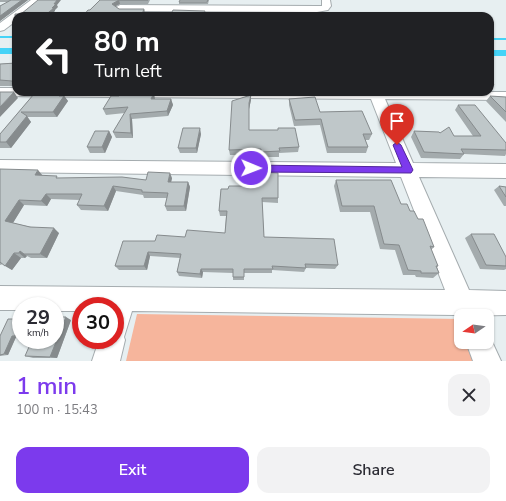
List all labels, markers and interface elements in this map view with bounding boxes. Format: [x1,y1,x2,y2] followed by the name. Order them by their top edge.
[94,23,160,61] text: 80 m
[28,28,80,80] icon: left
[94,59,162,83] text: Turn left
[380,104,414,145] pin
[386,110,408,132] icon: arrive
[230,147,272,189] position arrow
[72,297,124,349] speed limit sign: 30
[26,304,50,331] text: 29
[454,309,494,349] north arrow
[454,309,494,349] map controls
[27,326,49,340] text: km/h
[16,370,77,402] text: 1 min
[448,374,490,416] button: close
[16,401,98,419] text: 100 m · 15:43
[16,447,249,493] button: Exit
[257,447,490,493] button: Share

